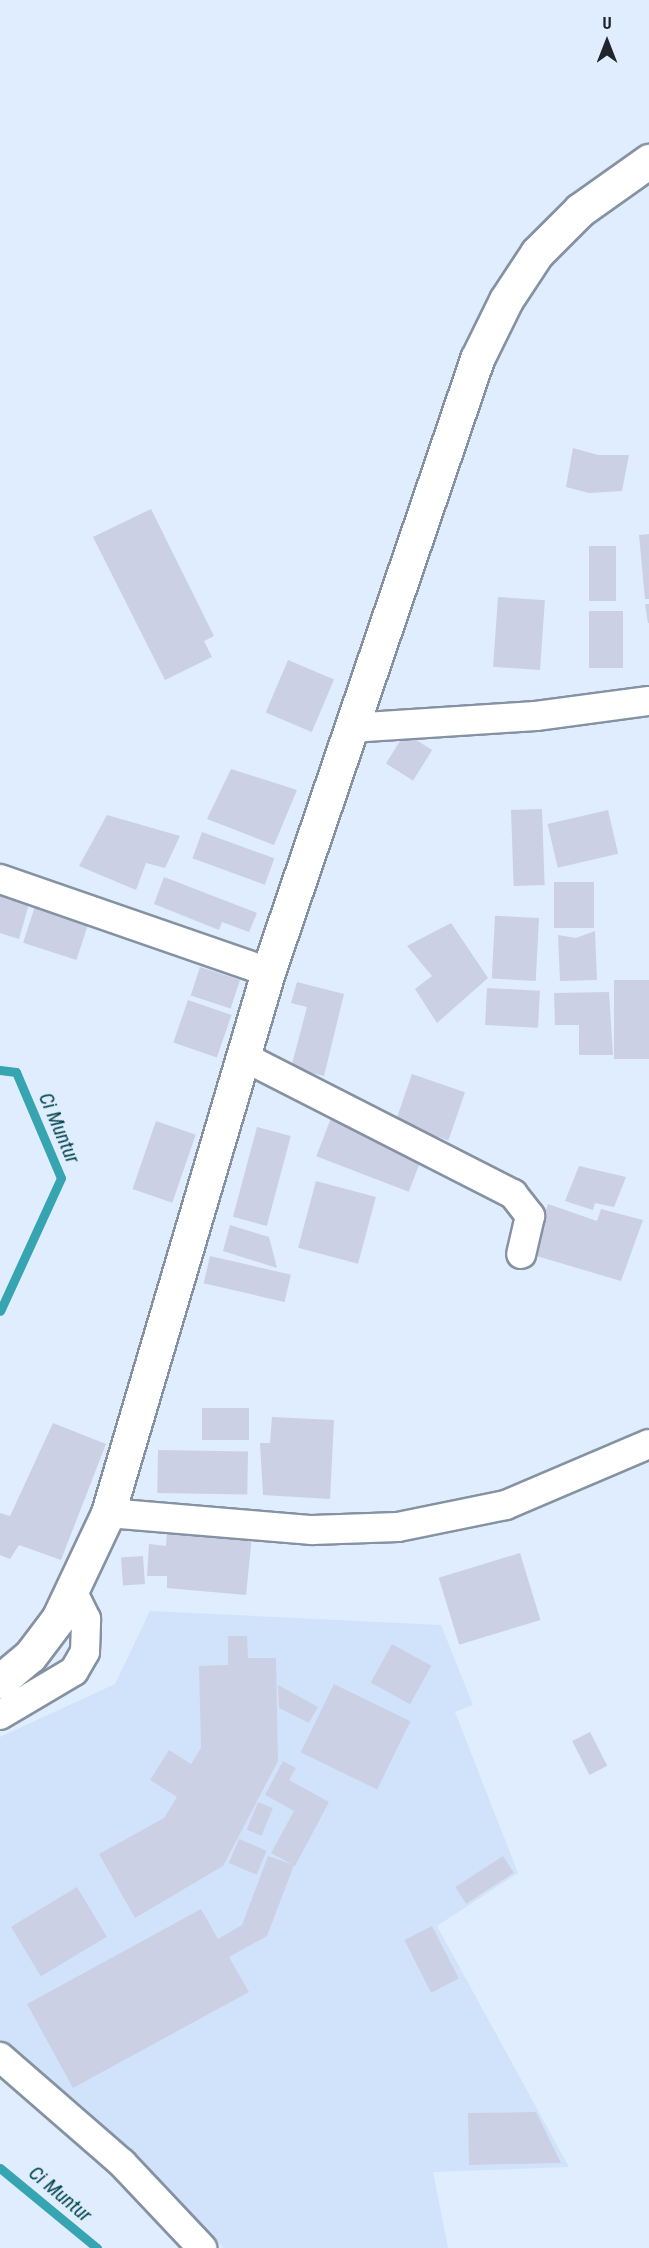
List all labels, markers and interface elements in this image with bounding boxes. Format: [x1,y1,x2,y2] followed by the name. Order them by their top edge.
[577,12,637,72] north arrow
[602,14,612,33] text: U
[33,1089,85,1167] water label: Ci Muntur
[24,2161,96,2227] water label: Ci Muntur

